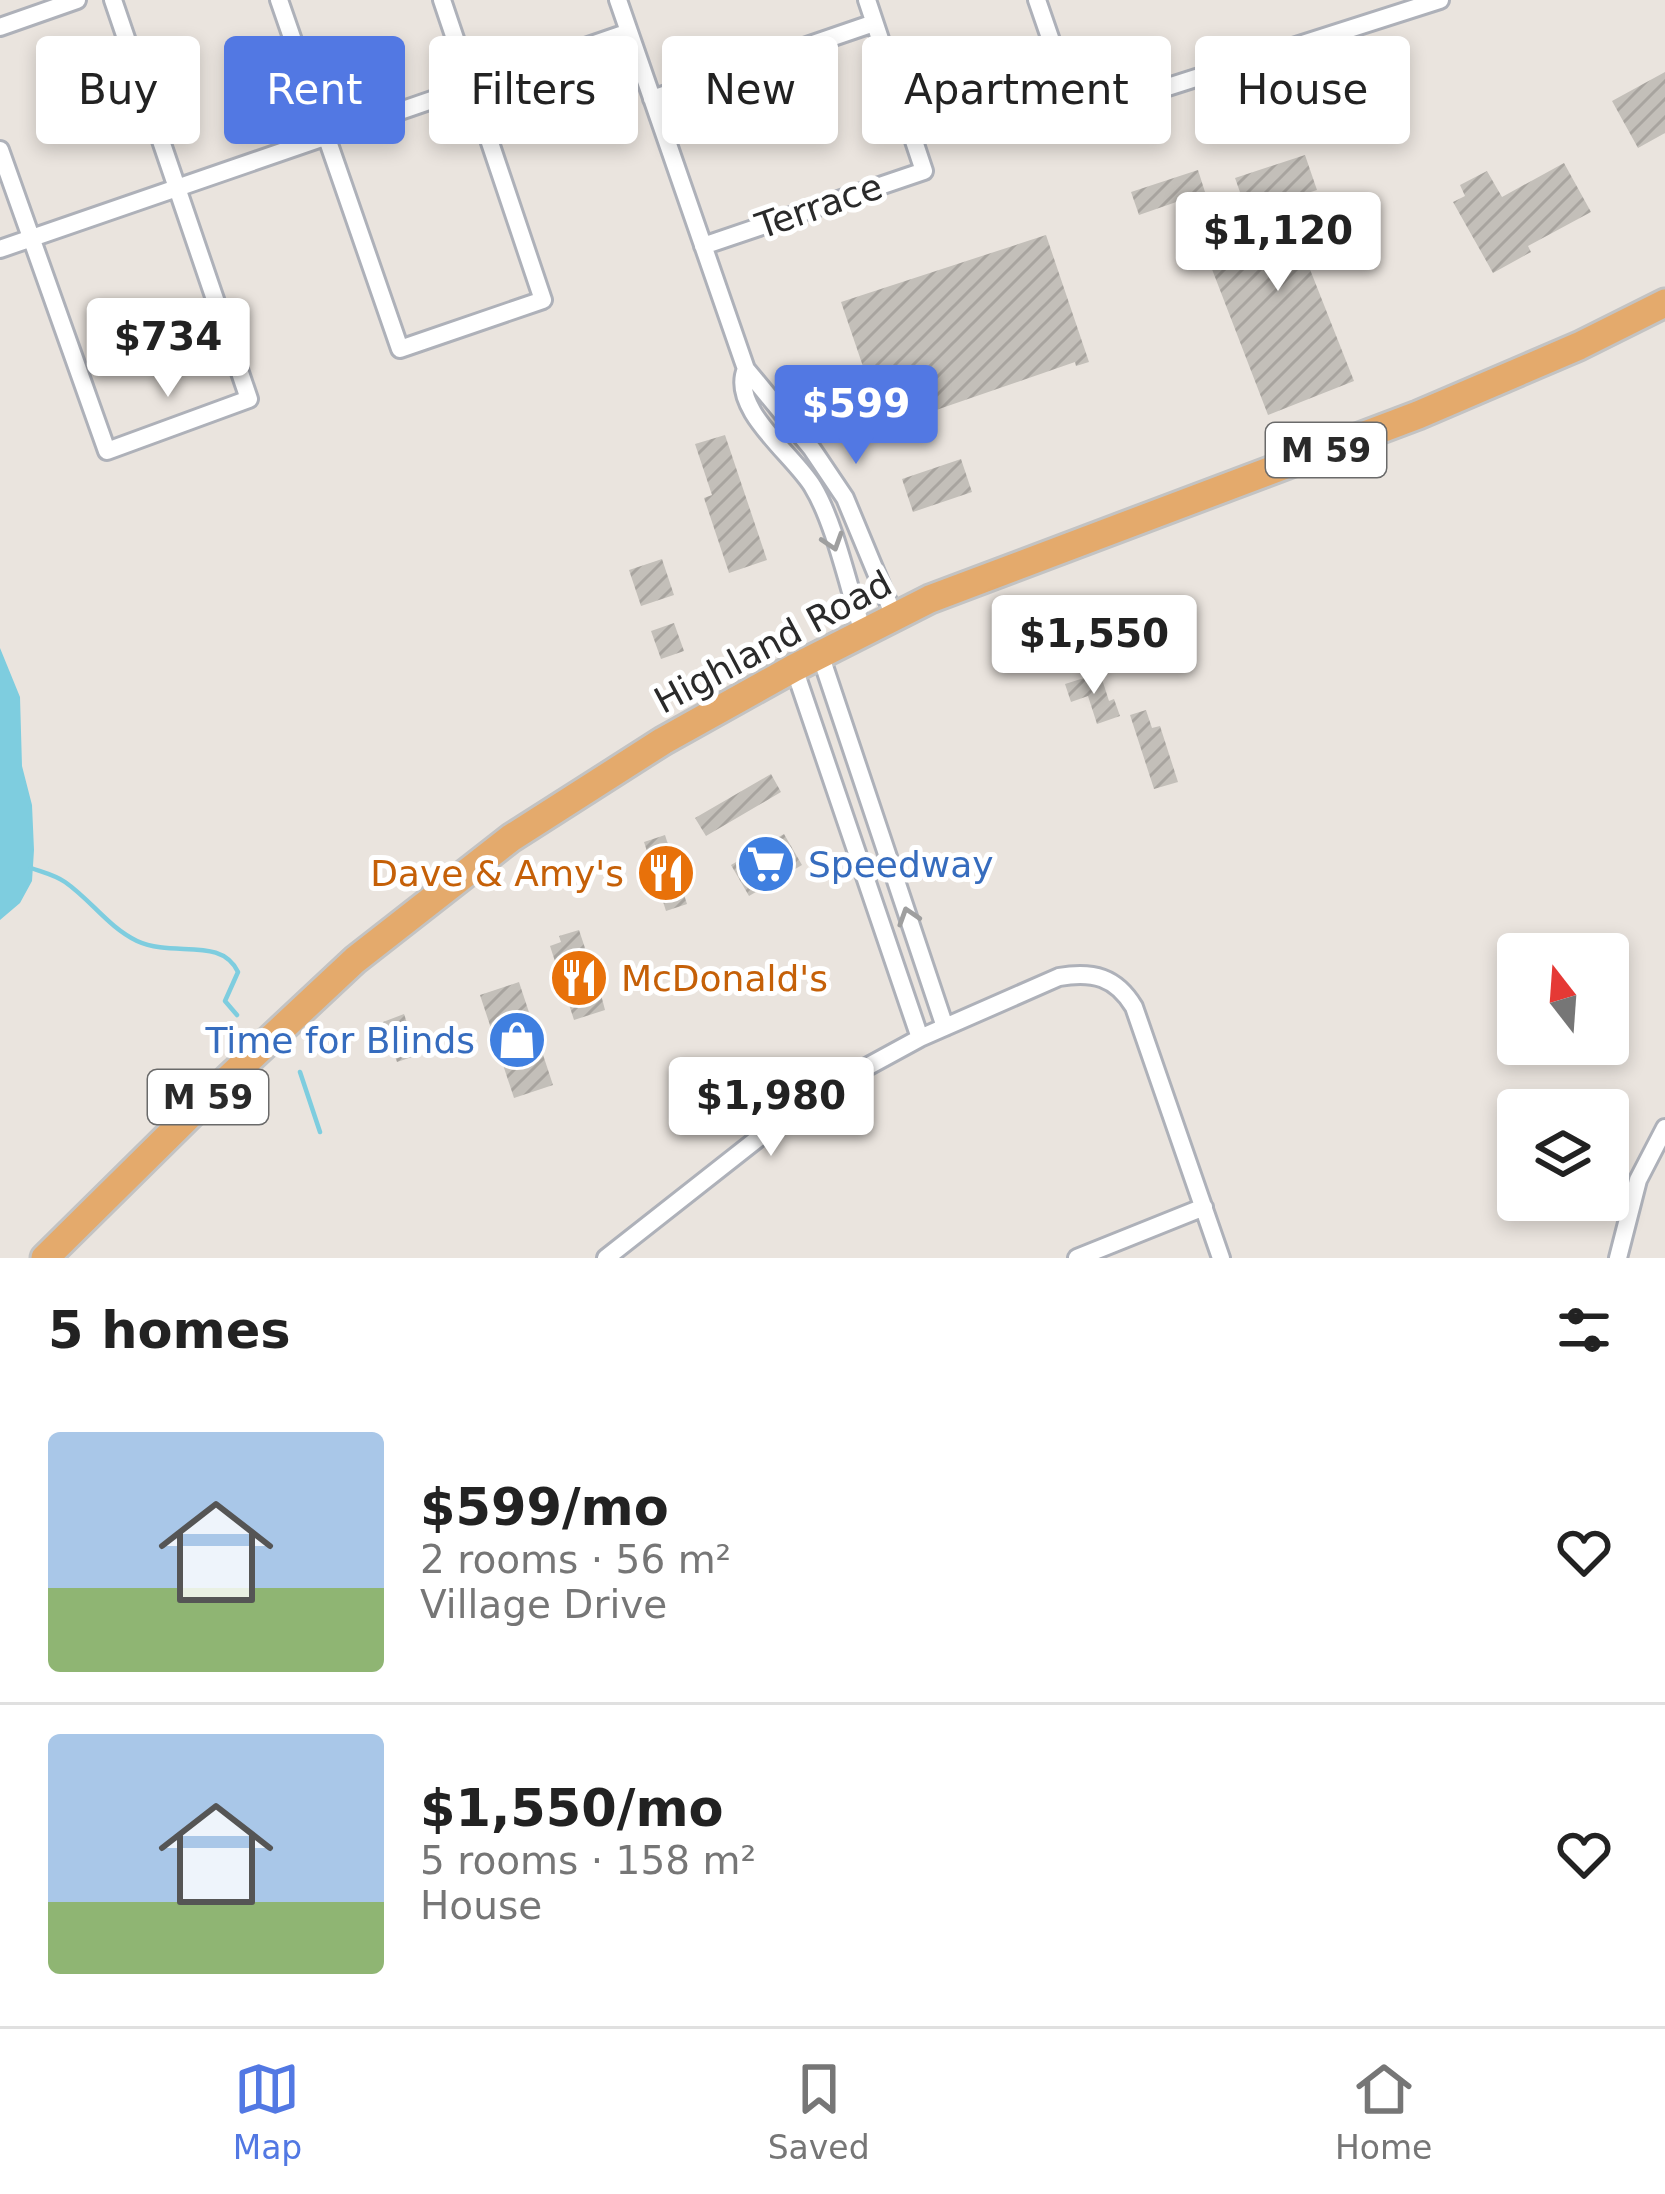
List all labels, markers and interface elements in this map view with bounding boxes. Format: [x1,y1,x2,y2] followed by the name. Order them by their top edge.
[36,36,200,144] chip: Buy
[224,36,405,144] chip: Rent
[429,36,638,144] chip: Filters
[662,36,838,144] chip: New
[862,36,1171,144] chip: Apartment
[1195,36,1410,144] chip: House
[749,165,888,247] street label: Terrace
[1180,192,1376,294] pin: $1,120
[1203,208,1353,253] text: $1,120
[97,298,239,400] pin: $734
[114,314,222,359] text: $734
[785,365,927,467] pin: $599
[802,381,910,426] text: $599
[1266,423,1386,477] road number: M 59
[819,531,844,552] one-way arrow
[648,562,898,722] street label: Highland Road
[996,595,1192,697] pin: $1,550
[1019,611,1169,656] text: $1,550
[735,833,797,895] supermarket icon: Speedway
[635,842,697,904] restaurant icon: Dave & Amy's
[808,844,994,885] place label: Speedway
[370,853,624,894] place label: Dave & Amy's
[898,906,923,927] one-way arrow
[1497,933,1629,1065] north arrow
[1497,933,1629,1221] map controls
[548,947,610,1009] restaurant icon: McDonald's
[621,958,828,999] place label: McDonald's
[486,1009,548,1071] shop icon: Time for Blinds
[204,1020,475,1061] place label: Time for Blinds
[673,1057,869,1159] pin: $1,980
[148,1070,268,1124] road number: M 59
[696,1073,846,1118] text: $1,980
[1497,1089,1629,1221] button: layers
[1551,1297,1617,1363] icon: filters
[48,1301,291,1360] text: 5 homes
[420,1478,669,1537] text: $599/mo
[144,1480,288,1624] icon: home
[1551,1519,1617,1585] icon: heart
[420,1537,731,1582] text: 2 rooms · 56 m²
[420,1582,667,1627] text: Village Drive
[420,1779,724,1838] text: $1,550/mo
[144,1782,288,1926] icon: home
[1551,1821,1617,1887] icon: heart
[420,1838,756,1883] text: 5 rooms · 158 m²
[420,1883,542,1928] text: House
[233,2056,302,2167] tab: Map
[768,2056,870,2167] tab: Saved
[1335,2056,1432,2167] tab: Home

